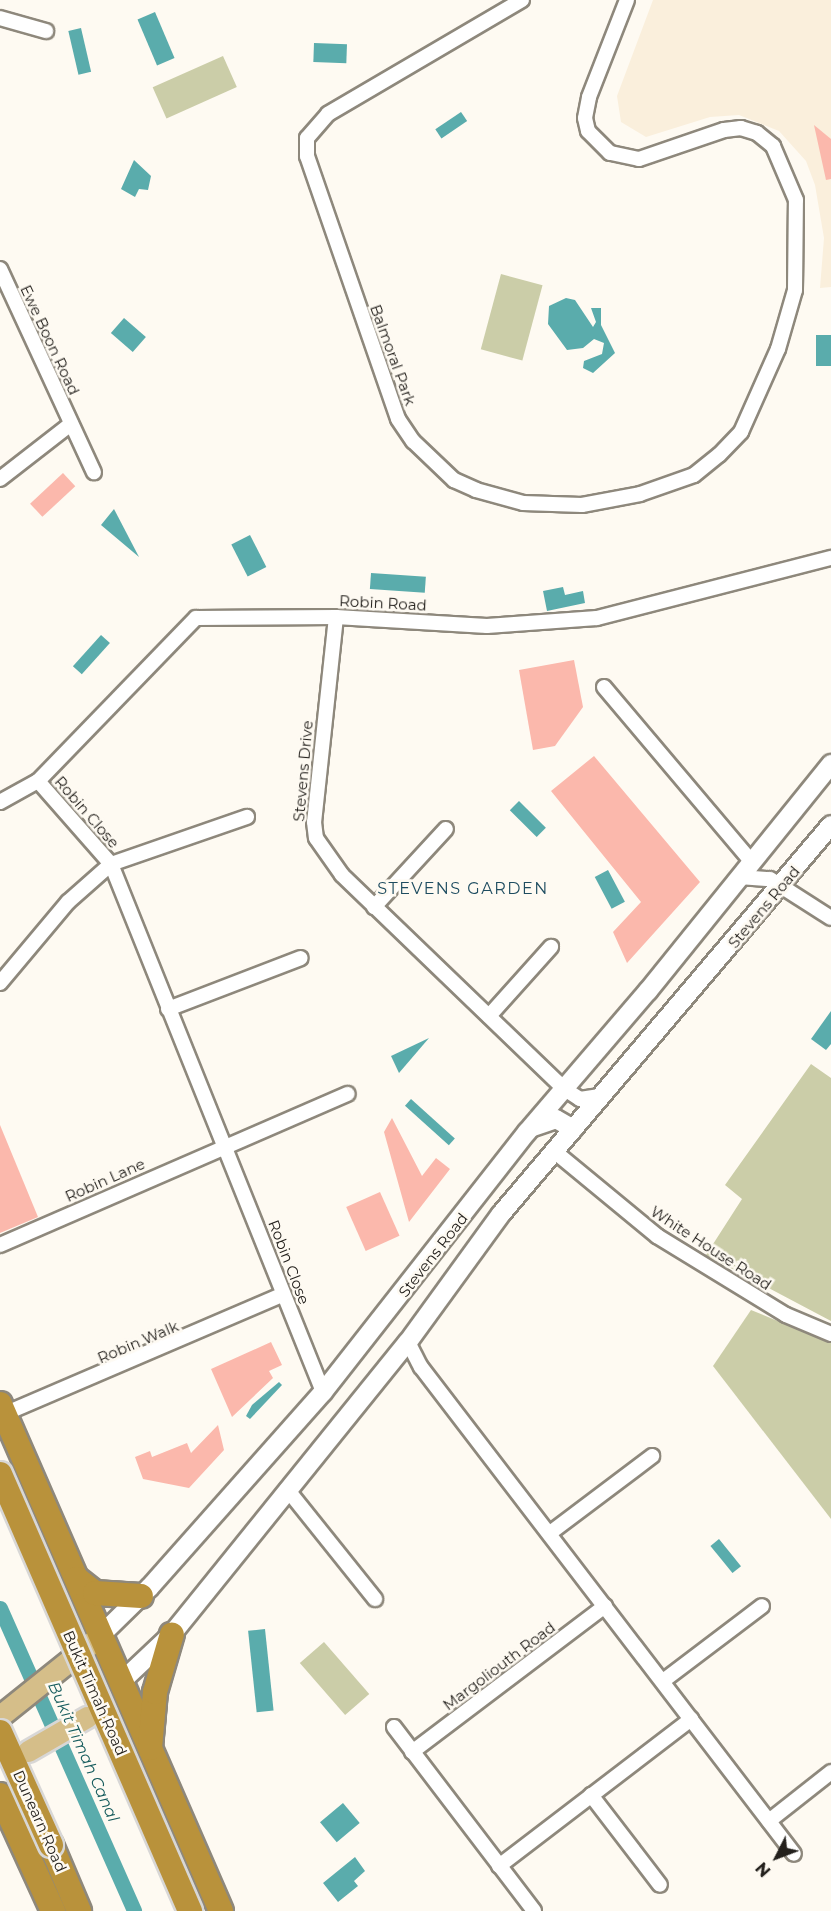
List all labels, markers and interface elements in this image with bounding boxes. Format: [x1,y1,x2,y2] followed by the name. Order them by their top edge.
[17,282,83,398] street label: Ewe Boon Road
[366,302,420,408] street label: Balmoral Park
[339,592,427,614] street label: Robin Road
[290,720,316,822] street label: Stevens Drive
[51,773,123,851] street label: Robin Close
[724,862,804,952] street label: Stevens Road
[377,879,549,899] district label: STEVENS GARDEN
[62,1154,148,1206] street label: Robin Lane
[647,1202,775,1294] street label: White House Road
[395,1209,471,1301] street label: Stevens Road
[265,1217,313,1307] street label: Robin Close
[95,1317,181,1367] street label: Robin Walk
[439,1618,559,1714] street label: Margoliouth Road
[59,1628,131,1758] street label: Bukit Timah Road
[43,1679,123,1825] water label: Bukit Timah Canal
[10,1767,70,1875] street label: Dunearn Road
[747,1827,807,1887] north arrow
[752,1858,775,1881] text: N

